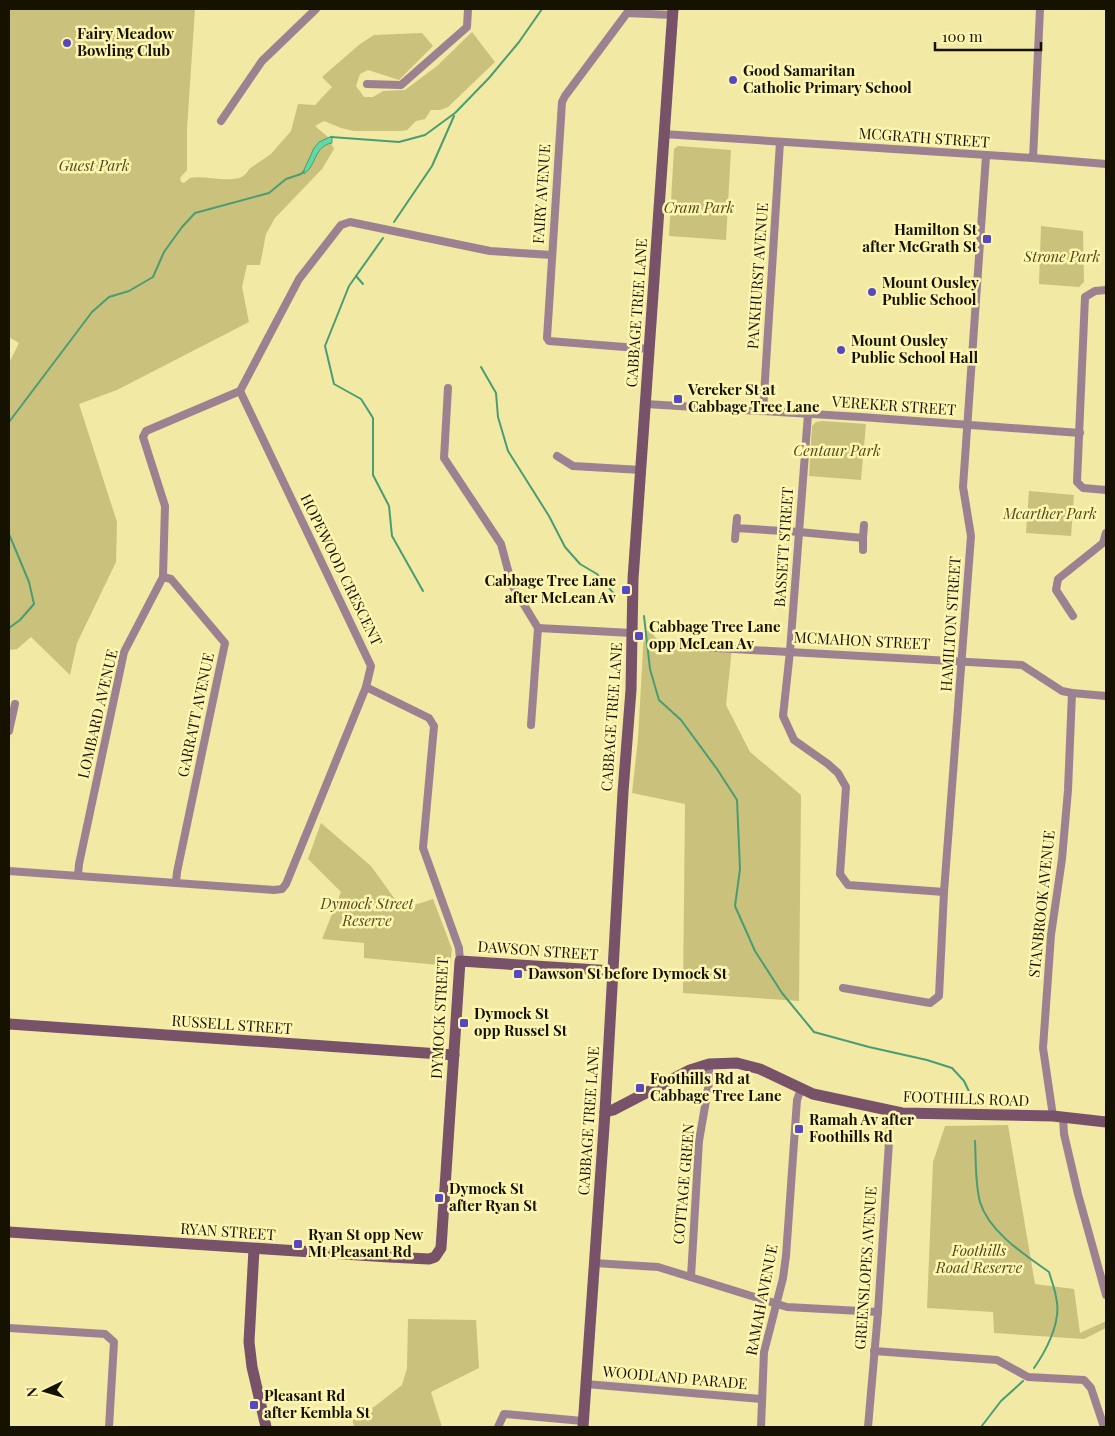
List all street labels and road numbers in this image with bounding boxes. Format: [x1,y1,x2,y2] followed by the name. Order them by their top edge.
[858,122,990,152] street label: MCGRATH STREET
[528,143,554,244] street label: FAIRY AVENUE
[742,202,772,350] street label: PANKHURST AVENUE
[621,238,651,388] street label: CABBAGE TREE LANE
[830,391,957,419] street label: VEREKER STREET
[769,486,797,608] street label: BASSETT STREET
[296,490,387,649] street label: HOPEWOOD CRESCENT
[935,556,965,692] street label: HAMILTON STREET
[793,626,931,654] street label: MCMAHON STREET
[596,642,626,792] street label: CABBAGE TREE LANE
[72,647,122,780] street label: LOMBARD AVENUE
[172,651,218,779] street label: GARRATT AVENUE
[1023,829,1059,978] street label: STANBROOK AVENUE
[477,936,599,964] street label: DAWSON STREET
[426,956,452,1079] street label: DYMOCK STREET
[171,1010,293,1038] street label: RUSSELL STREET
[573,1046,603,1196] street label: CABBAGE TREE LANE
[903,1086,1030,1110] street label: FOOTHILLS ROAD
[668,1122,698,1245] street label: COTTAGE GREEN
[849,1186,881,1350] street label: GREENSLOPES AVENUE
[180,1218,276,1244] street label: RYAN STREET
[740,1242,782,1357] street label: RAMAH AVENUE
[601,1361,748,1393] street label: WOODLAND PARADE

